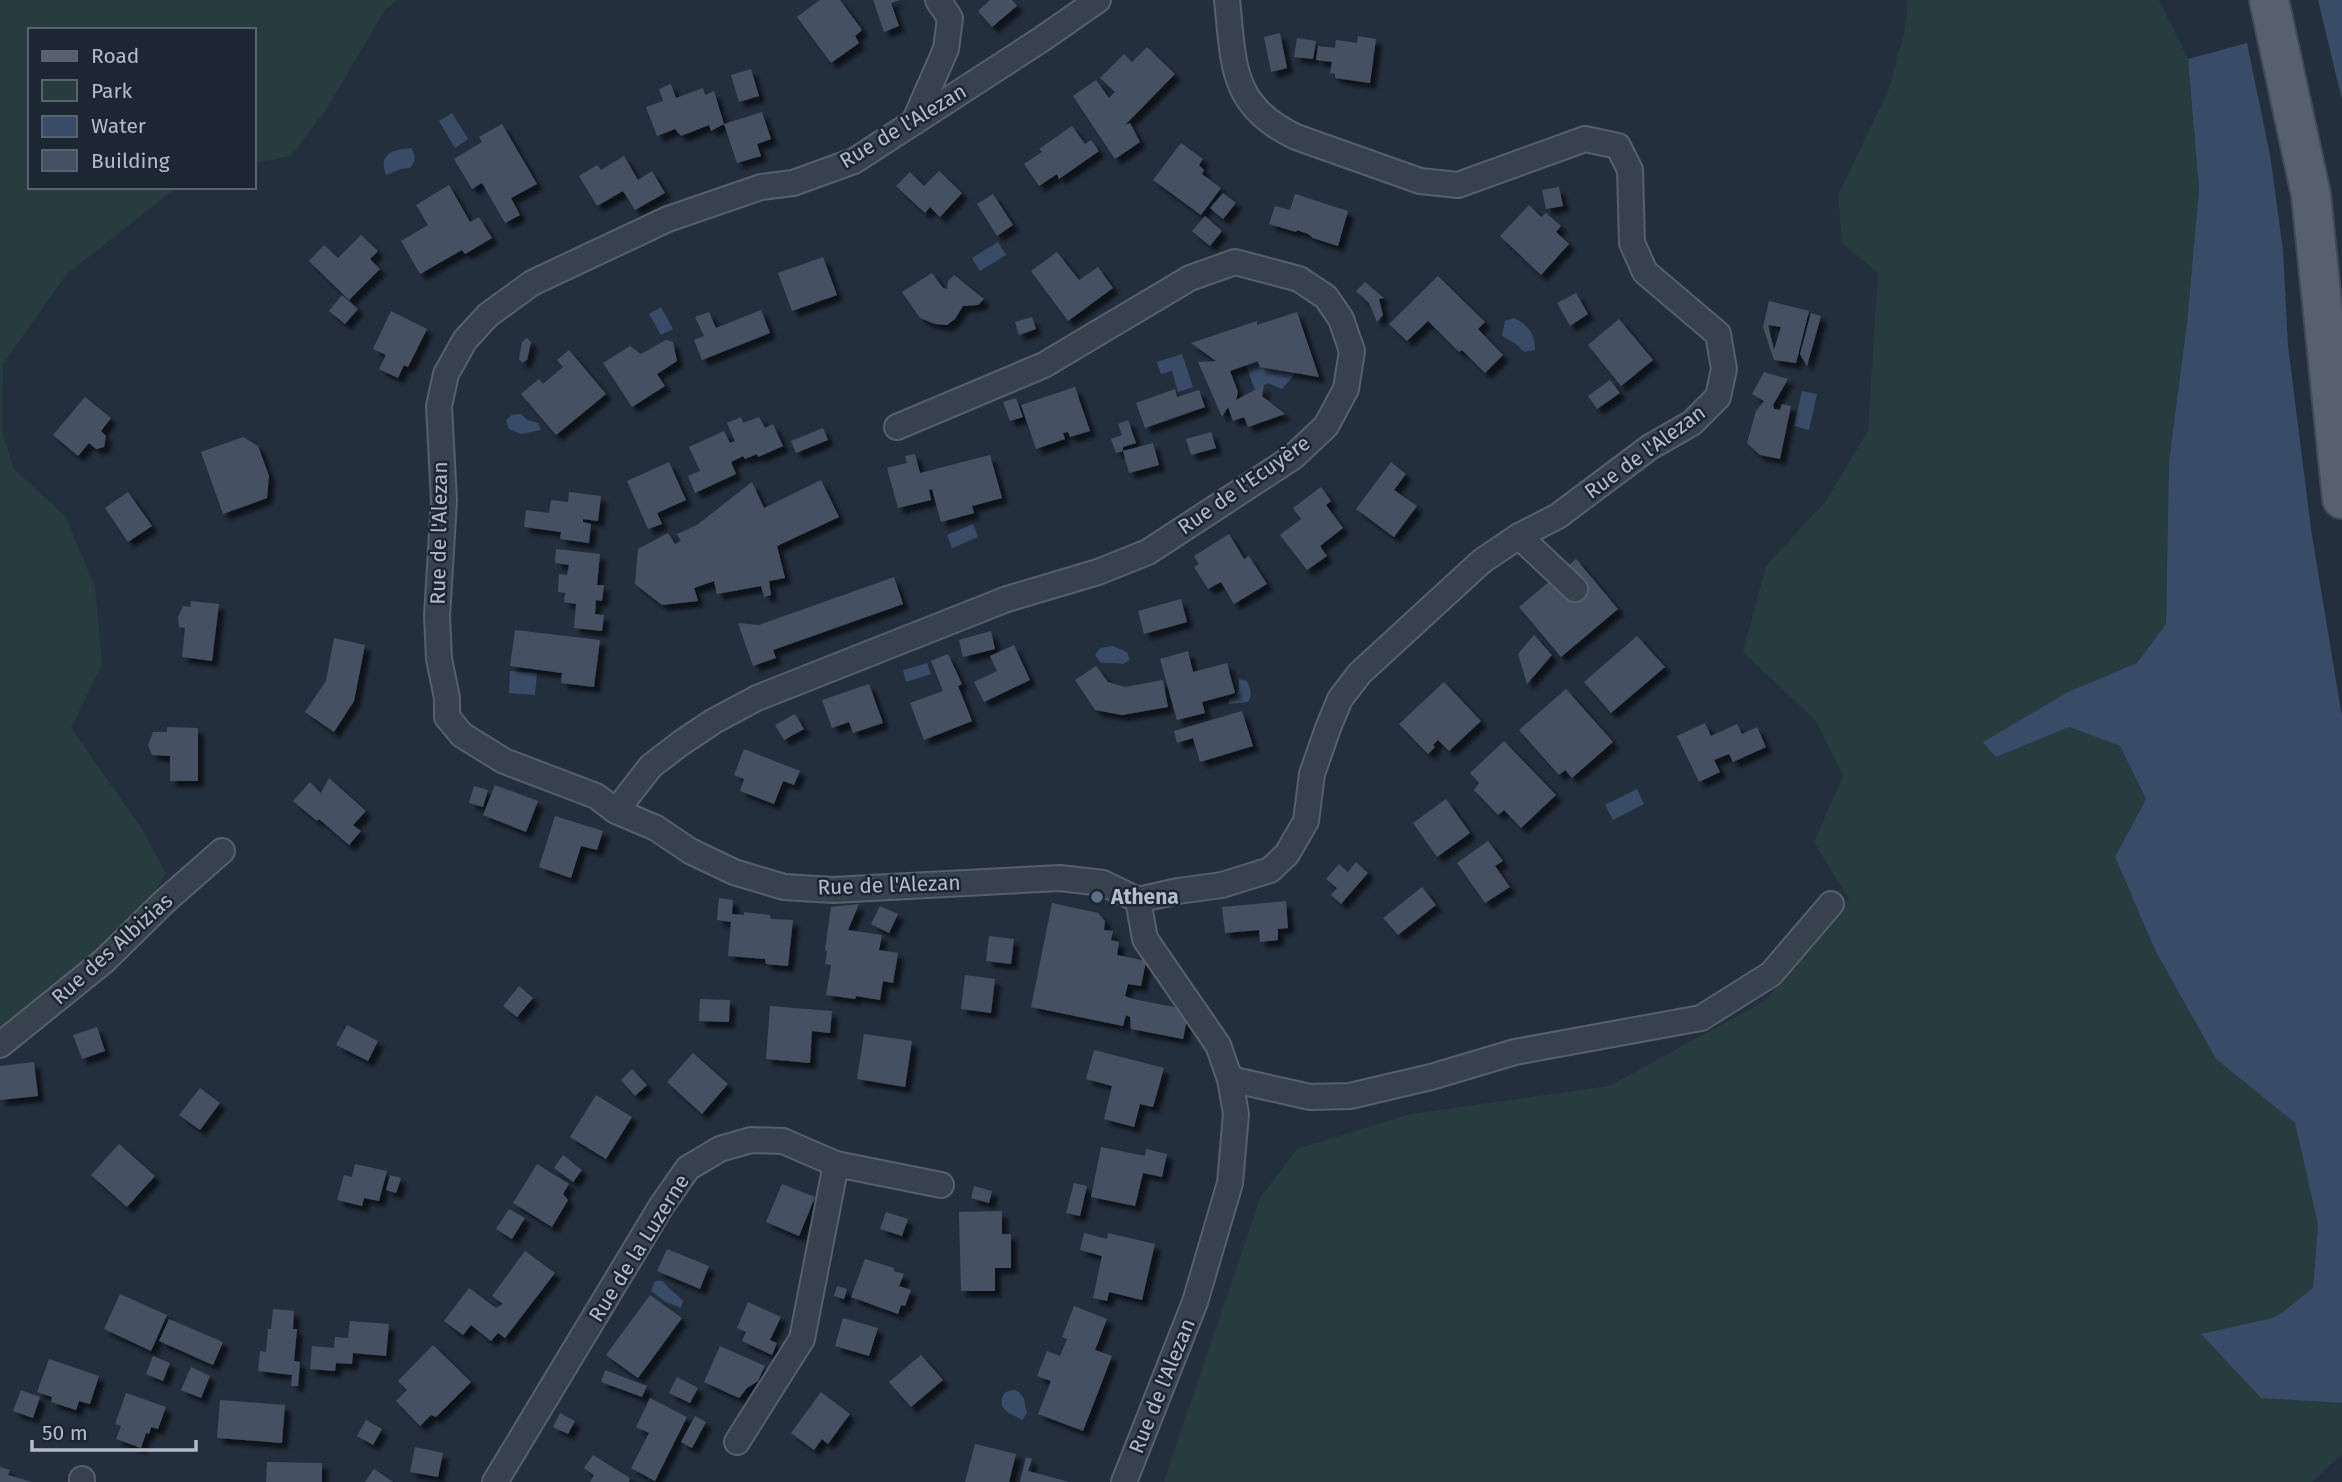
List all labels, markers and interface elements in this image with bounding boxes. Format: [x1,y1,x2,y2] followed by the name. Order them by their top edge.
[28,28,256,189] legend
[91,43,139,69] text: Road
[91,78,133,104] text: Park
[835,78,971,174] street label: Rue de l'Alezan
[91,113,146,139] text: Water
[91,148,170,174] text: Building
[1579,399,1711,505] street label: Rue de l'Alezan
[1173,430,1315,540] street label: Rue de l'Ecuyère
[425,461,453,605] street label: Rue de l'Alezan
[817,870,961,900] street label: Rue de l'Alezan
[1110,884,1179,910] place label: Athena
[46,888,178,1010] street label: Rue des Albizias
[1089,889,1105,905] marker: Athena
[583,1169,695,1327] street label: Rue de la Luzerne
[1123,1315,1201,1457] street label: Rue de l'Alezan
[32,1408,196,1452] scale bar
[42,1420,88,1446] text: 50 m

